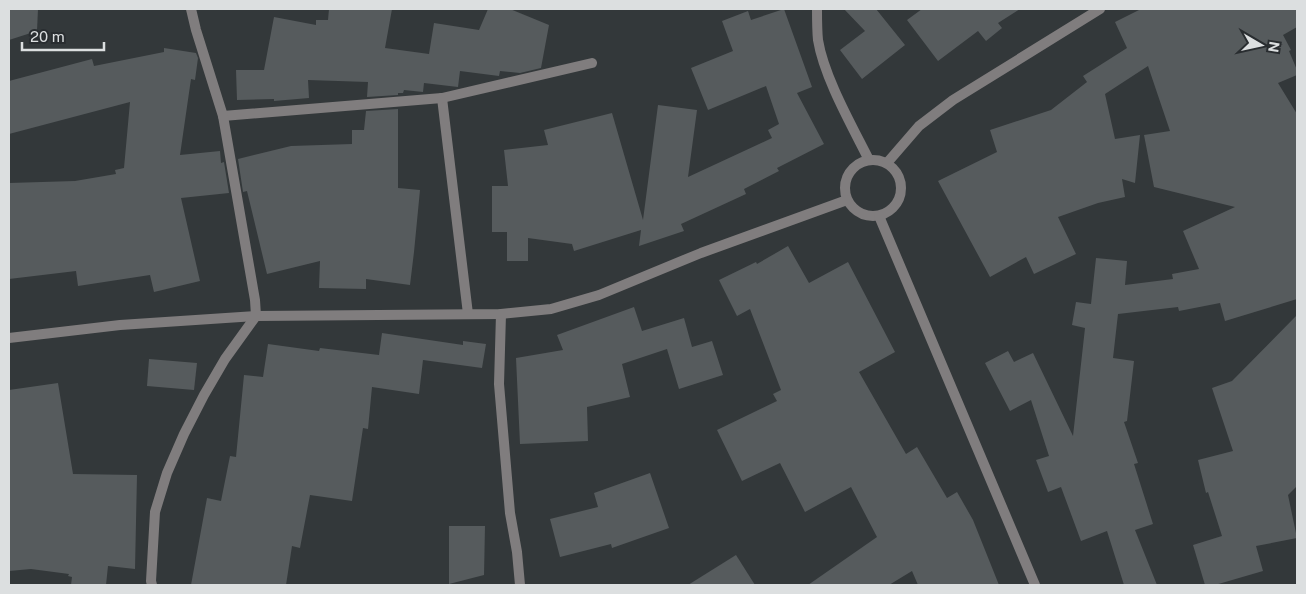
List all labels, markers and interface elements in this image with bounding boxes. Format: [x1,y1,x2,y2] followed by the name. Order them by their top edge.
[22,20,105,52] scale bar
[1236,20,1286,70] north arrow
[30,28,65,45] text: 20 m
[1265,40,1283,54] text: N

